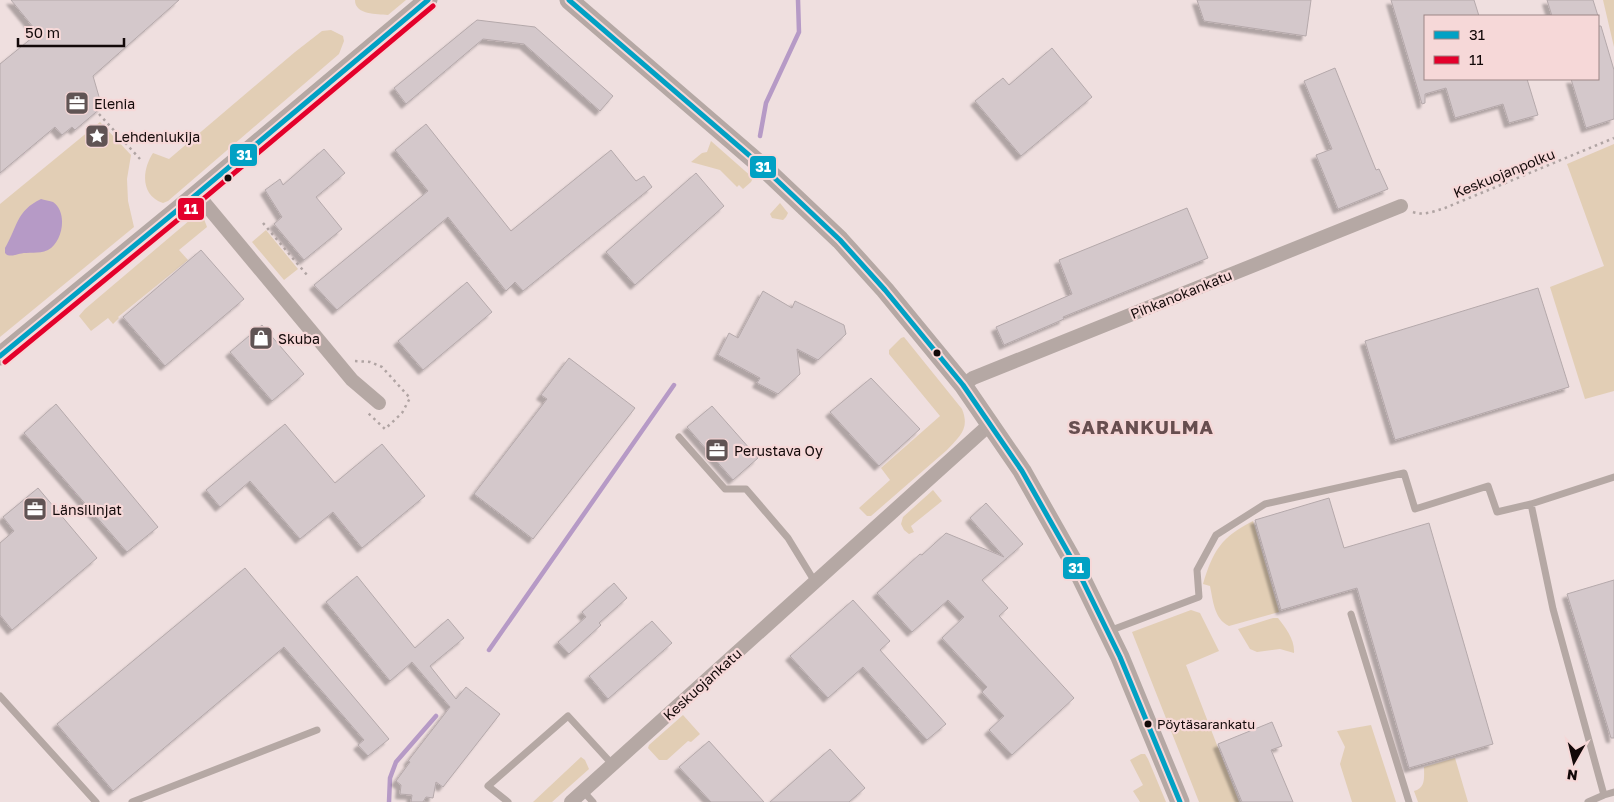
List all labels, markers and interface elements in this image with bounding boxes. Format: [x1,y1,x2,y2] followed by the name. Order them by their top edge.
[18,15,124,47] scale bar
[1424,15,1599,80] legend
[25,23,60,41] text: 50 m
[1469,25,1485,43] text: 31
[1469,50,1484,68] text: 11
[64,90,90,116] office icon: Elenia
[94,95,135,112] place label: Elenia
[84,123,110,149] place icon: Lehdenlukija
[114,128,200,145] place label: Lehdenlukija
[229,143,258,167] line badge: 31
[1451,145,1557,201] street label: Keskuojanpolku
[236,146,252,163] text: 31
[749,155,777,179] line badge: 31
[755,158,771,175] text: 31
[223,173,233,183] unlabelled marker
[177,197,205,221] line badge: 11
[184,200,198,217] text: 11
[1128,266,1234,322] street label: Pihkanokankatu
[248,325,274,351] shop icon: Skuba
[278,330,320,347] place label: Skuba
[932,348,942,358] unlabelled marker
[1068,415,1214,438] district label: SARANKULMA
[704,437,730,463] office icon: Perustava Oy
[734,442,823,459] place label: Perustava Oy
[22,496,48,522] office icon: Länsilinjat
[52,501,122,518] place label: Länsilinjat
[1062,556,1091,580] line badge: 31
[1068,559,1084,576] text: 31
[659,644,745,724] street label: Keskuojankatu
[1157,716,1255,732] place label: Pöytäsarankatu
[1143,719,1153,729] marker: Pöytäsarankatu
[1549,737,1599,787] north arrow
[1566,766,1579,785] text: N

